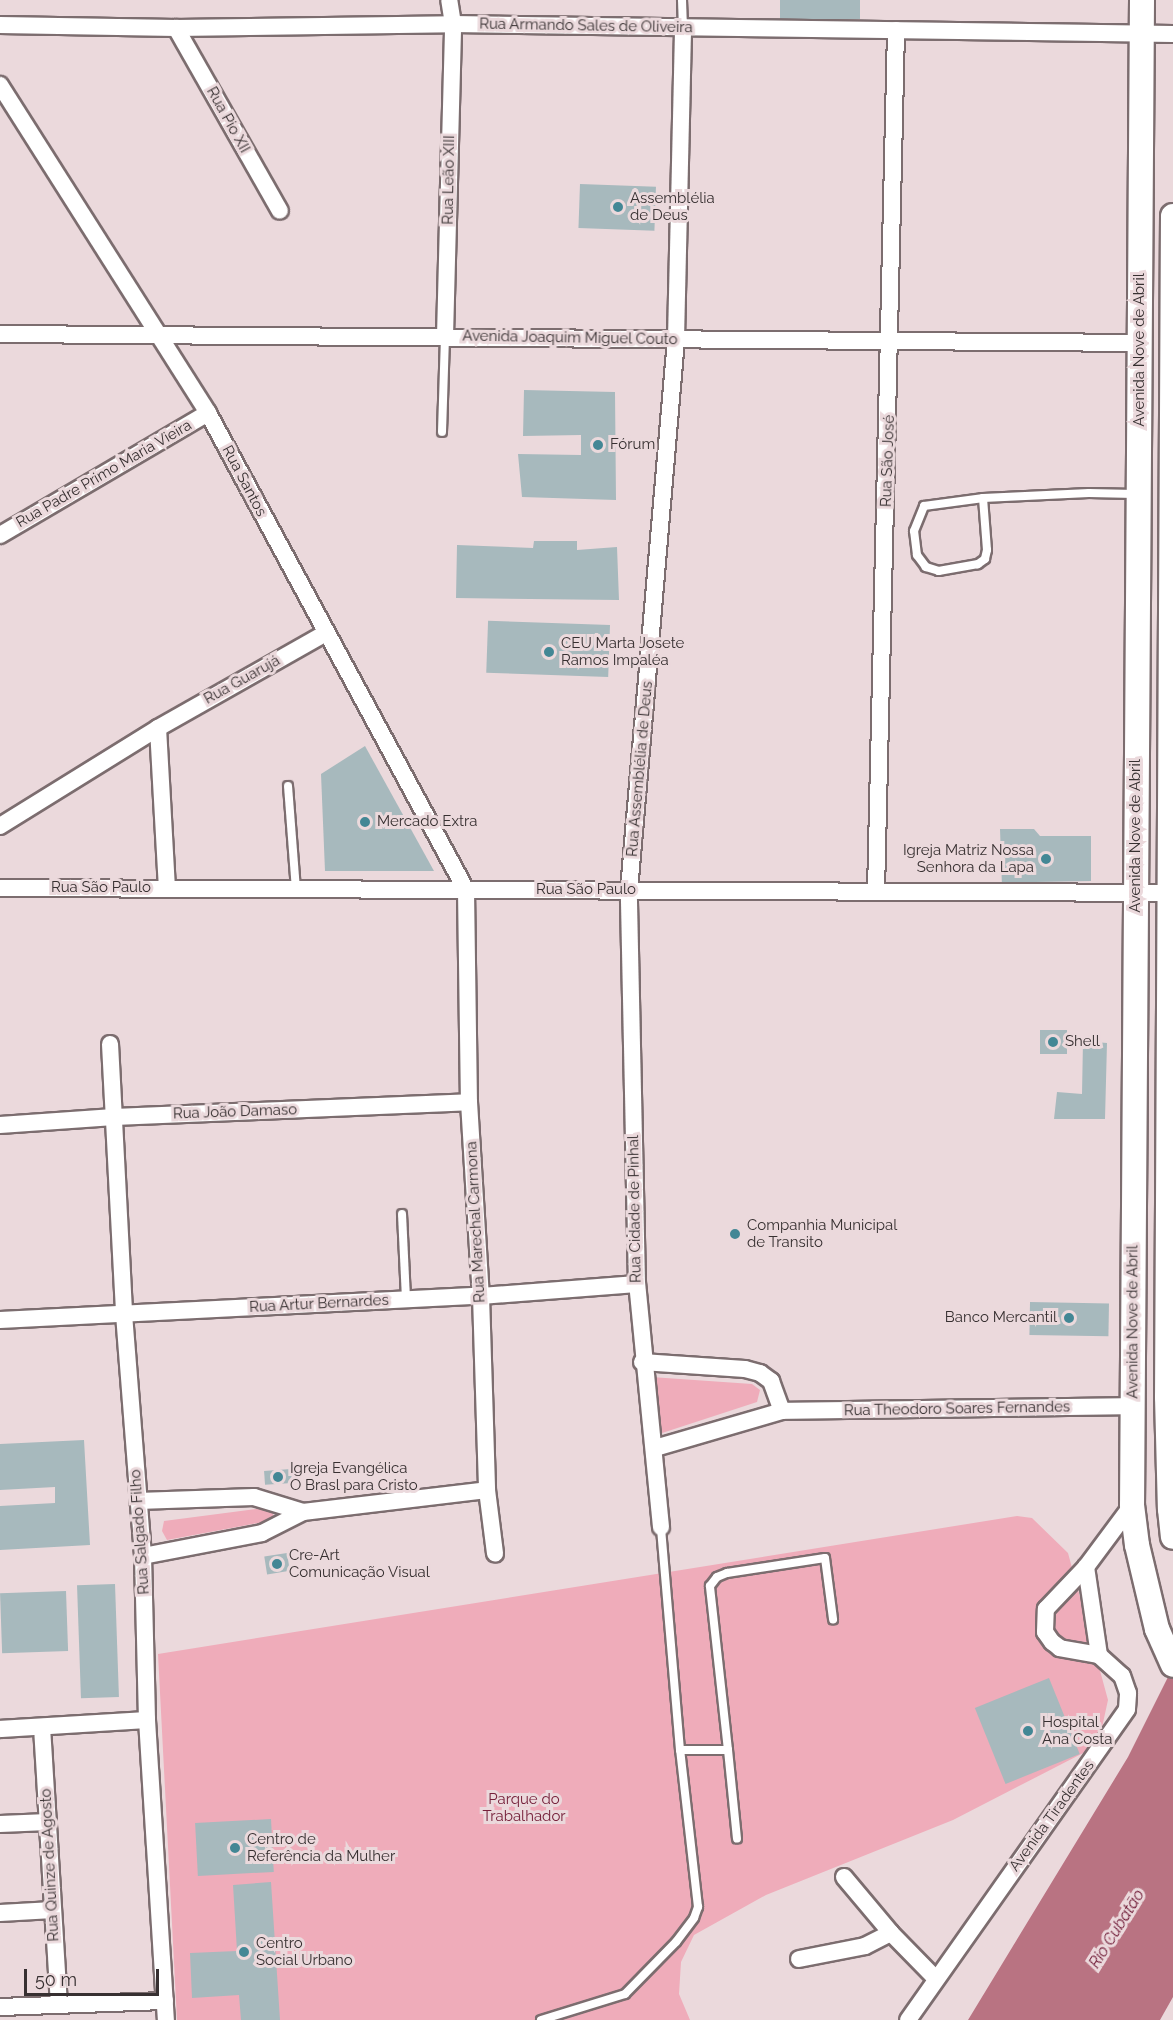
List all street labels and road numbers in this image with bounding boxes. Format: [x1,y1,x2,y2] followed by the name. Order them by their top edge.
[479,15,693,37] street label: Rua Armando Sales de Oliveira
[202,84,254,156] street label: Rua Pio XII
[439,135,459,225] street label: Rua Leão XIII
[1131,273,1149,427] street label: Avenida Nove de Abril
[462,327,678,349] street label: Avenida Joaquim Miguel Couto
[877,414,899,508] street label: Rua São José
[13,416,195,532] street label: Rua Padre Primo Maria Vieira
[218,443,270,519] street label: Rua Santos
[201,652,283,708] street label: Rua Guarujá
[623,680,657,858] street label: Rua Assemblélia de Deus
[1127,759,1145,913] street label: Avenida Nove de Abril
[51,879,151,897] street label: Rua São Paulo
[536,881,636,899] street label: Rua São Paulo
[172,1101,298,1123] street label: Rua João Damaso
[625,1135,645,1283] street label: Rua Cidade de Pinhal
[463,1141,489,1303] street label: Rua Marechal Carmona
[1124,1245,1142,1399] street label: Avenida Nove de Abril
[248,1291,390,1317] street label: Rua Artur Bernardes
[843,1398,1071,1420] street label: Rua Theodoro Soares Fernandes
[127,1469,153,1595] street label: Rua Salgado Filho
[1006,1757,1098,1875] street label: Avenida Tiradentes
[37,1788,63,1942] street label: Rua Quinze de Agosto

